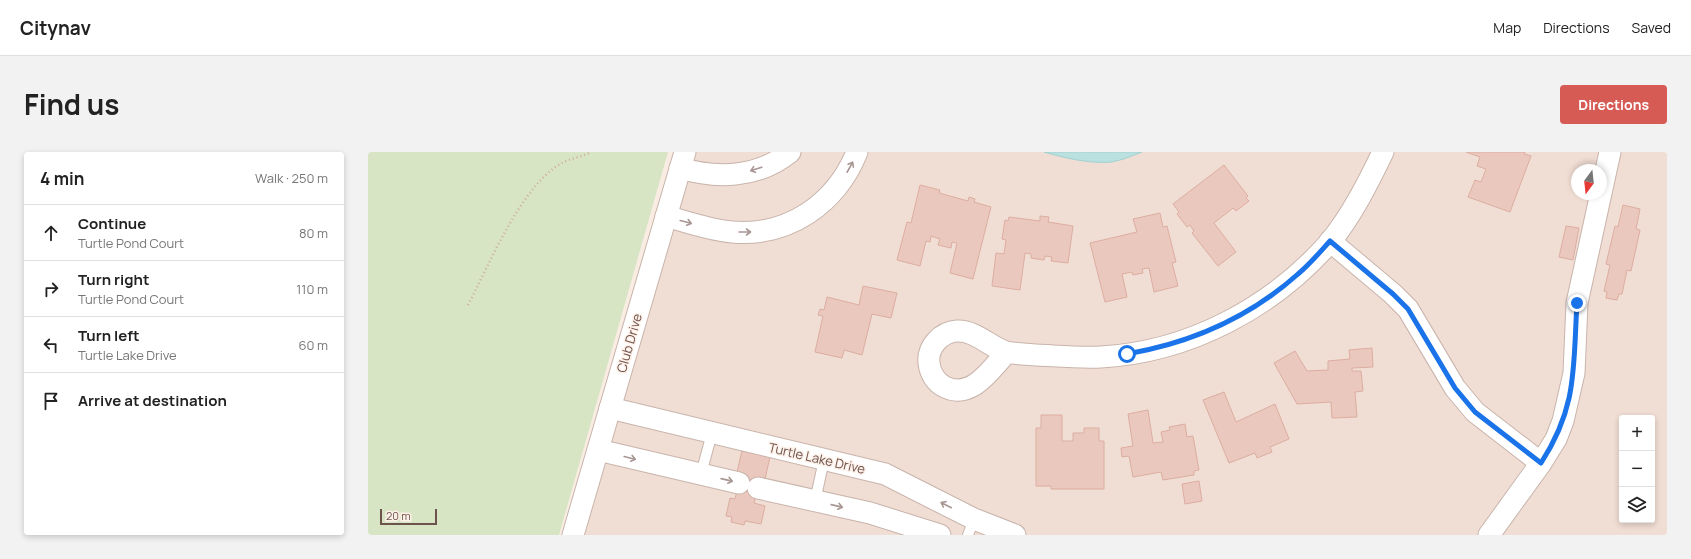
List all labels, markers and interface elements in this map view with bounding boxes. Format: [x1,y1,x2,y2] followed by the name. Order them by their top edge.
[20,15,91,41] text: Citynav
[1493,18,1521,37] text: Map
[1543,18,1610,37] text: Directions
[1632,18,1671,37] text: Saved
[24,85,119,123] text: Find us
[1560,85,1667,124] button: Directions
[846,161,854,173] one-way arrow
[1571,164,1607,200] north arrow
[750,166,763,173] one-way arrow
[40,167,84,190] text: 4 min
[255,169,328,187] text: Walk · 250 m
[78,213,146,234] text: Continue
[679,219,692,226] one-way arrow
[40,222,62,244] icon: ahead
[299,224,328,242] text: 80 m
[738,228,751,236] one-way arrow
[78,234,184,252] text: Turtle Pond Court
[78,269,149,290] text: Turn right
[40,278,62,300] icon: right
[296,280,328,298] text: 110 m
[78,290,184,308] text: Turtle Pond Court
[1568,294,1586,312] route end
[612,311,646,375] street label: Club Drive
[78,325,140,346] text: Turn left
[40,334,62,356] icon: left
[298,336,328,354] text: 60 m
[1118,345,1136,363] route start
[78,346,177,364] text: Turtle Lake Drive
[40,390,62,412] icon: arrive
[78,390,227,411] text: Arrive at destination
[1619,415,1655,523] map controls
[1619,415,1655,451] button: +
[767,438,868,478] street label: Turtle Lake Drive
[1619,451,1655,487] button: −
[623,454,636,462] one-way arrow
[720,477,733,485] one-way arrow
[1619,487,1655,523] button: layers
[940,501,952,508] one-way arrow
[830,502,843,510] one-way arrow
[380,507,437,526] scale bar
[386,508,411,523] text: 20 m

